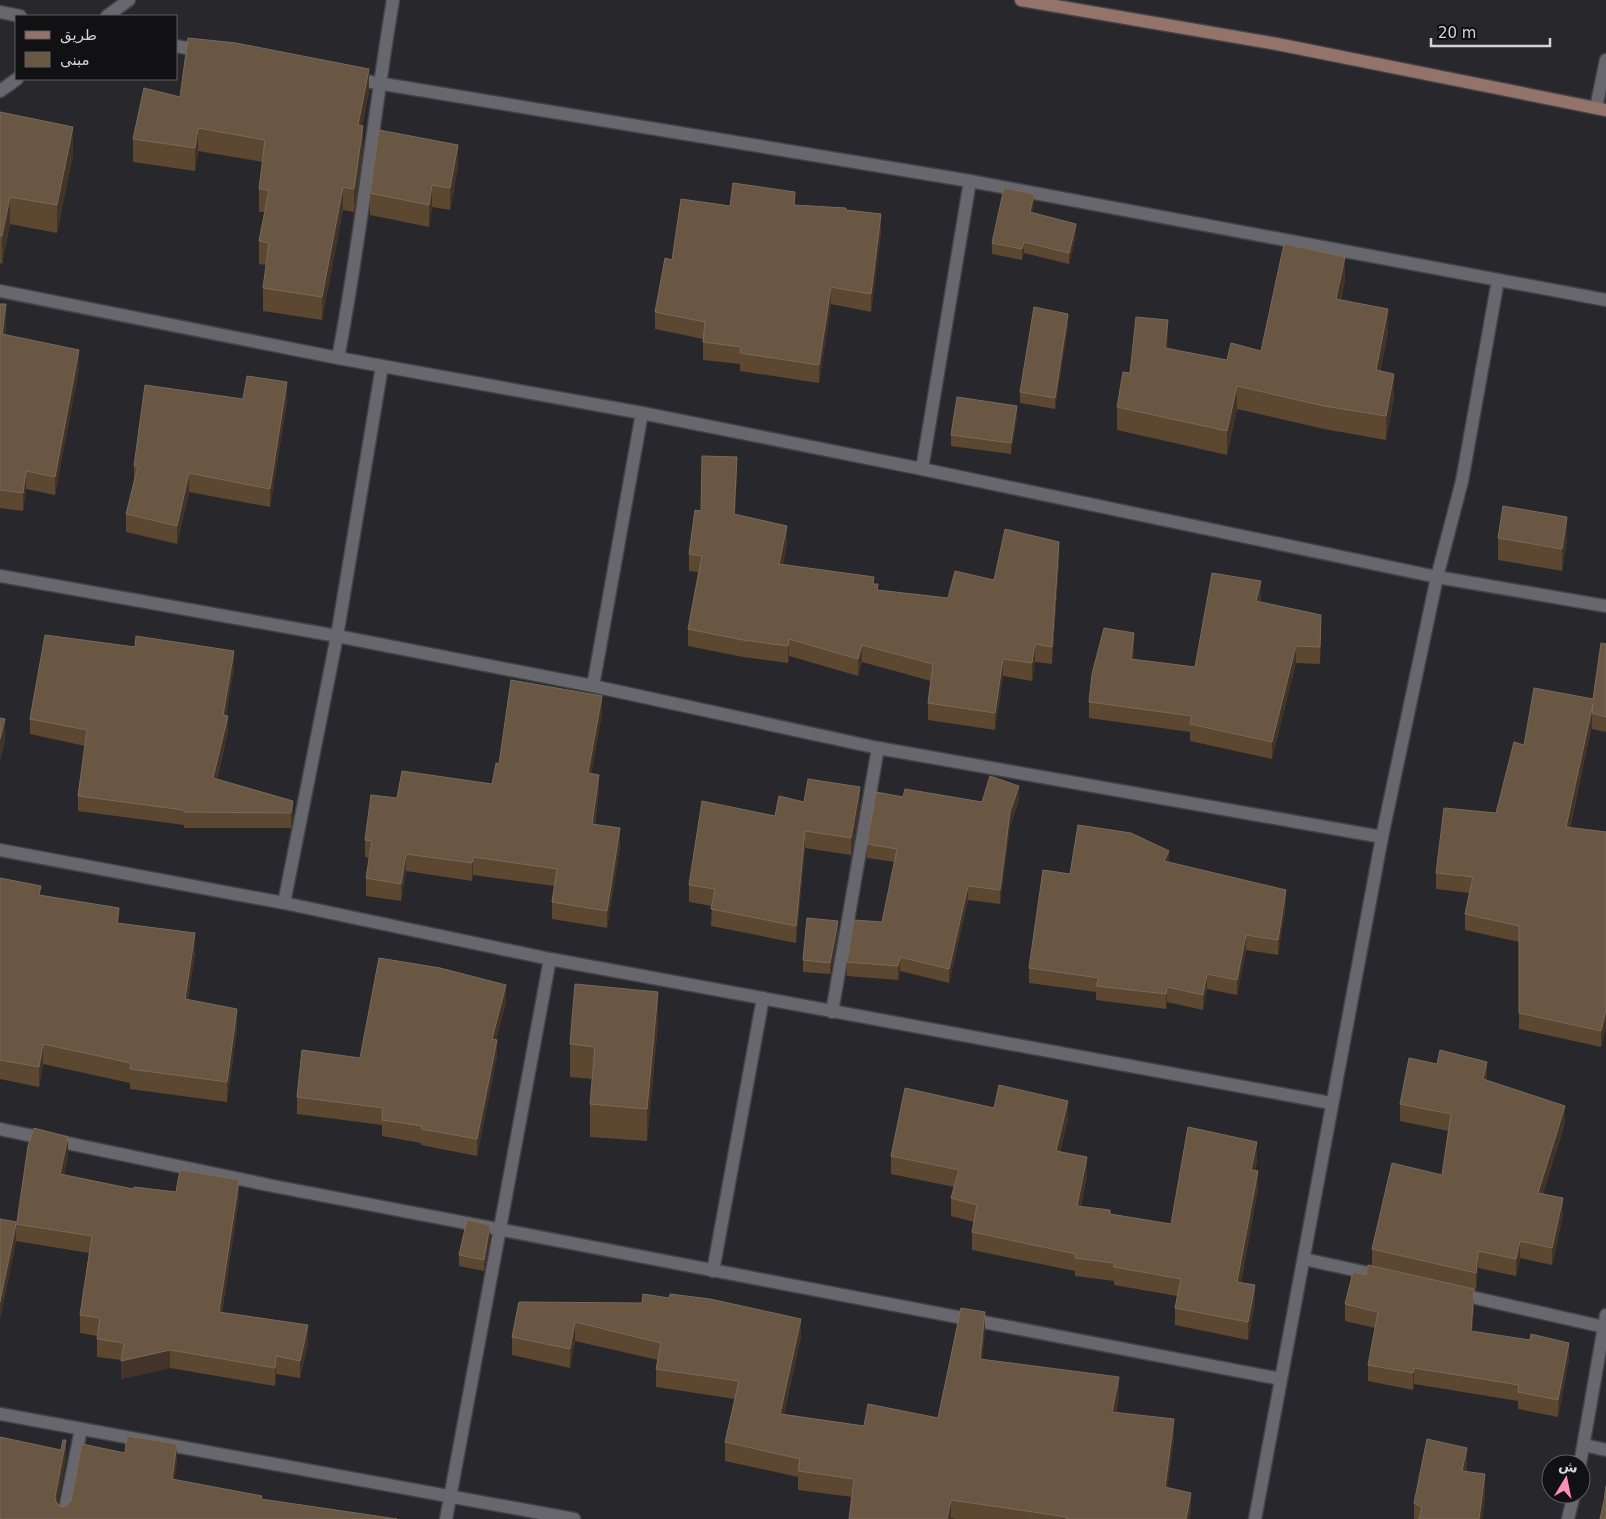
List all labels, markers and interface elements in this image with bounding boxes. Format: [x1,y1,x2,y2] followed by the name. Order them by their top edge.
[15,15,178,80] legend
[1431,15,1550,47] scale bar
[1438,24,1476,42] text: 20 m
[60,26,97,44] text: طريق
[60,51,90,69] text: مبنى
[1541,1454,1591,1504] north arrow
[1557,1457,1579,1476] text: ش

